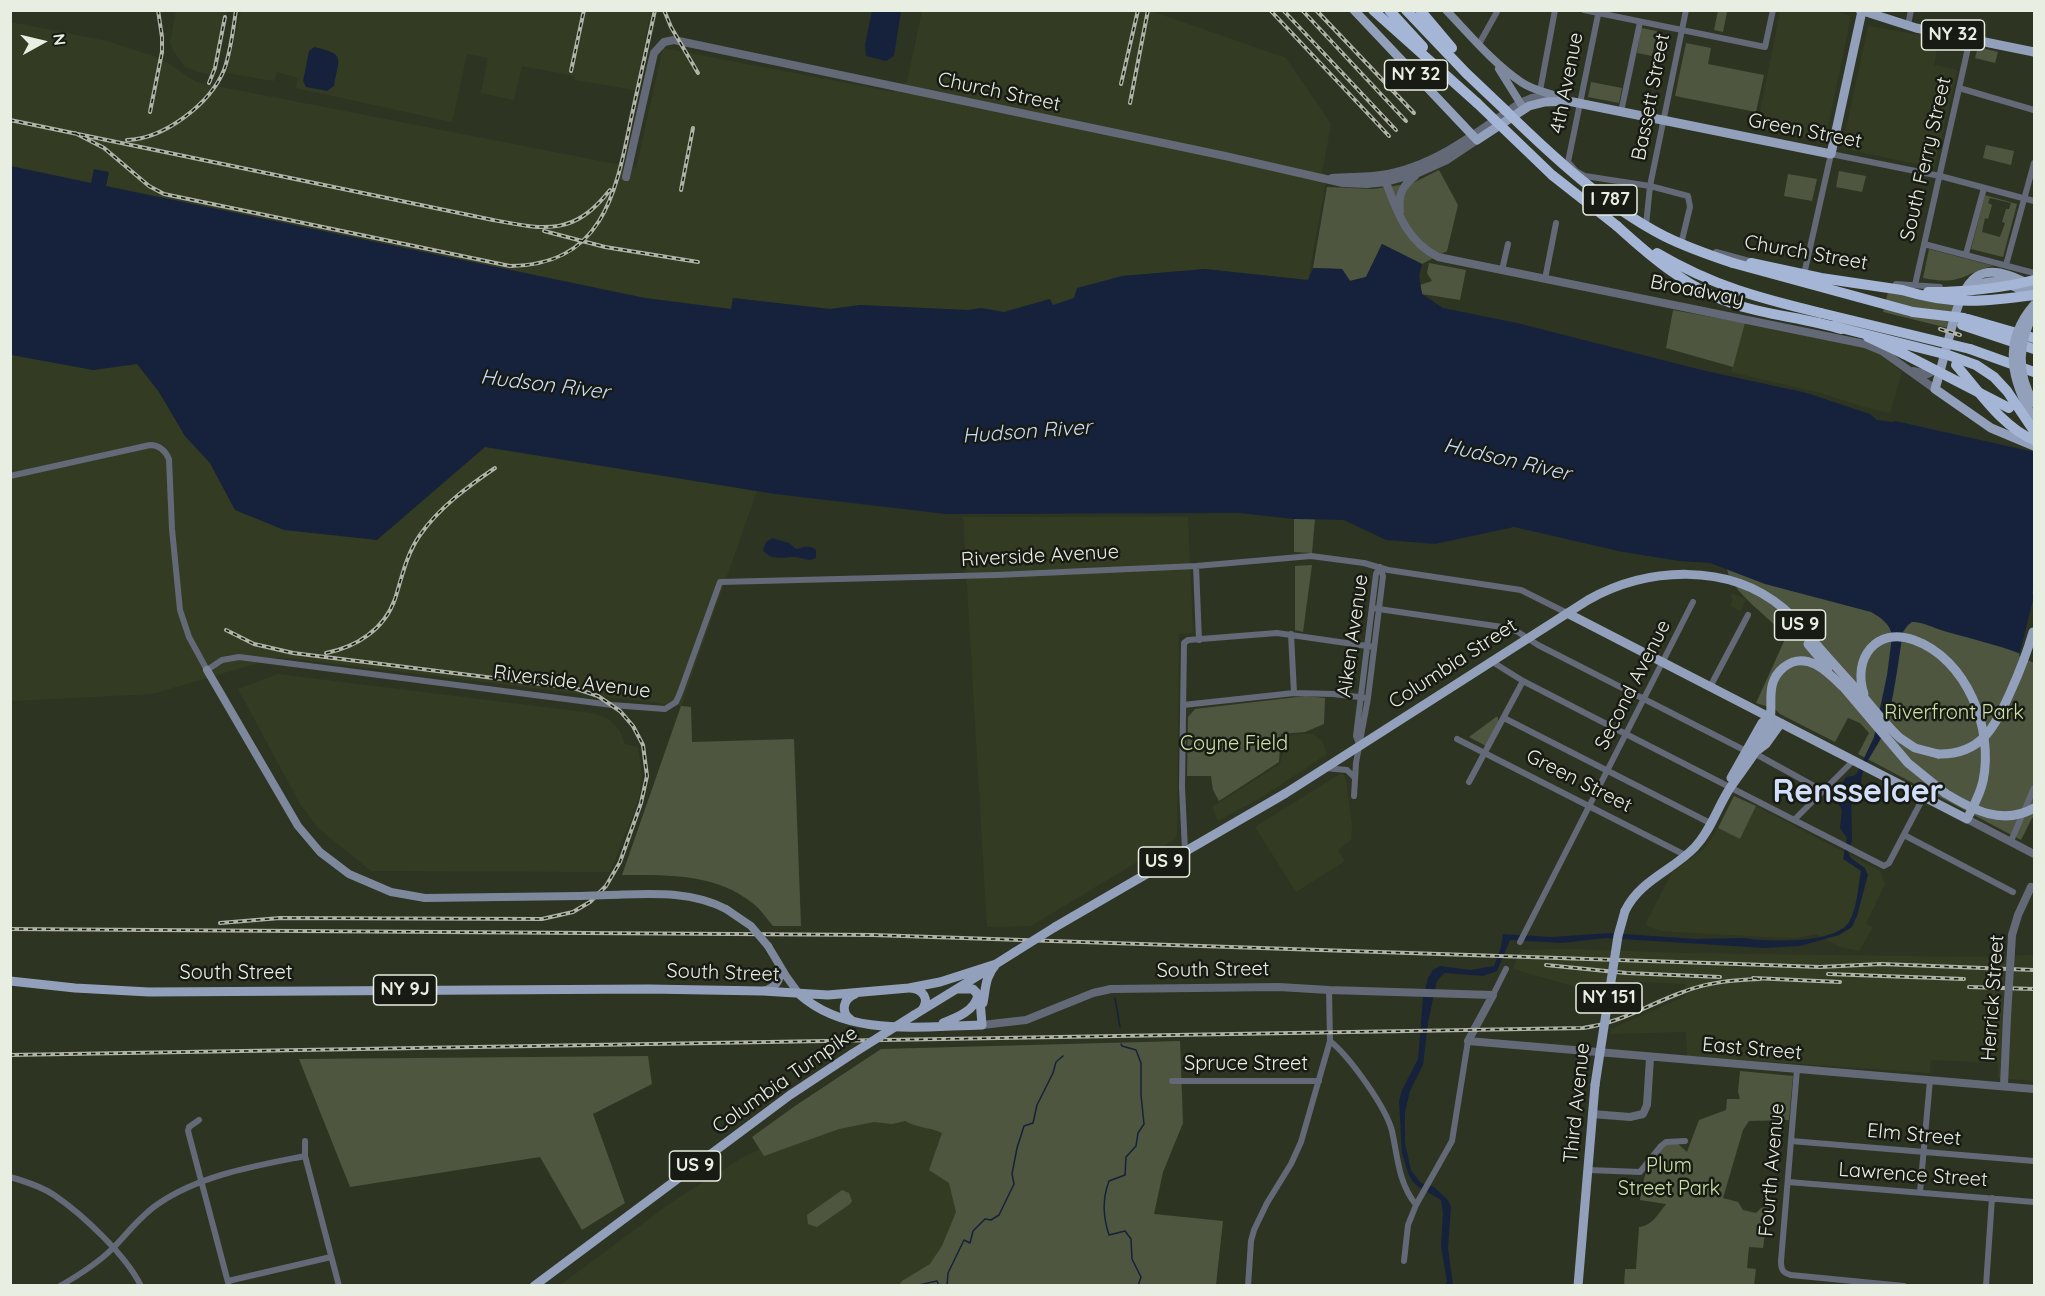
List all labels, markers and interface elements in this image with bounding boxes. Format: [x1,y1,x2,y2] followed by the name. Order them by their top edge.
[12,12,72,72] north arrow
[1922,20,1984,50] road number: NY 32
[1545,30,1589,136] street label: 4th Avenue
[1627,31,1675,163] street label: Bassett Street
[49,32,71,47] text: N
[1384,60,1448,90] road number: NY 32
[935,67,1063,117] street label: Church Street
[1895,75,1957,243] street label: South Ferry Street
[1746,108,1864,154] street label: Green Street
[1583,185,1637,215] road number: I 787
[1742,230,1870,276] street label: Church Street
[1648,270,1746,312] street label: Broadway
[479,365,611,405] water label: Hudson River
[961,415,1093,449] water label: Hudson River
[1441,433,1573,487] water label: Hudson River
[960,540,1120,572] street label: Riverside Avenue
[1332,573,1374,699] street label: Aiken Avenue
[1774,610,1826,640] road number: US 9
[1384,614,1522,714] street label: Columbia Street
[1590,616,1676,754] street label: Second Avenue
[492,660,652,704] street label: Riverside Avenue
[1884,701,2024,725] park label: Riverfront Park
[1180,732,1288,756] park label: Coyne Field
[1522,744,1636,818] street label: Green Street
[1772,773,1944,811] district label: Rensselaer
[1138,847,1190,877] road number: US 9
[1977,934,2009,1062] street label: Herrick Street
[1156,957,1270,983] street label: South Street
[666,959,780,987] street label: South Street
[180,961,292,985] street label: South Street
[374,975,436,1005] road number: NY 9J
[1576,983,1642,1013] road number: NY 151
[708,1021,862,1139] street label: Columbia Turnpike
[1701,1033,1803,1065] street label: East Street
[1559,1042,1595,1164] street label: Third Avenue
[1184,1052,1308,1076] street label: Spruce Street
[1754,1102,1790,1238] street label: Fourth Avenue
[1866,1119,1962,1151] street label: Elm Street
[670,1151,720,1181] road number: US 9
[1618,1154,1720,1201] park label: Plum Street Park
[1838,1158,1988,1192] street label: Lawrence Street

